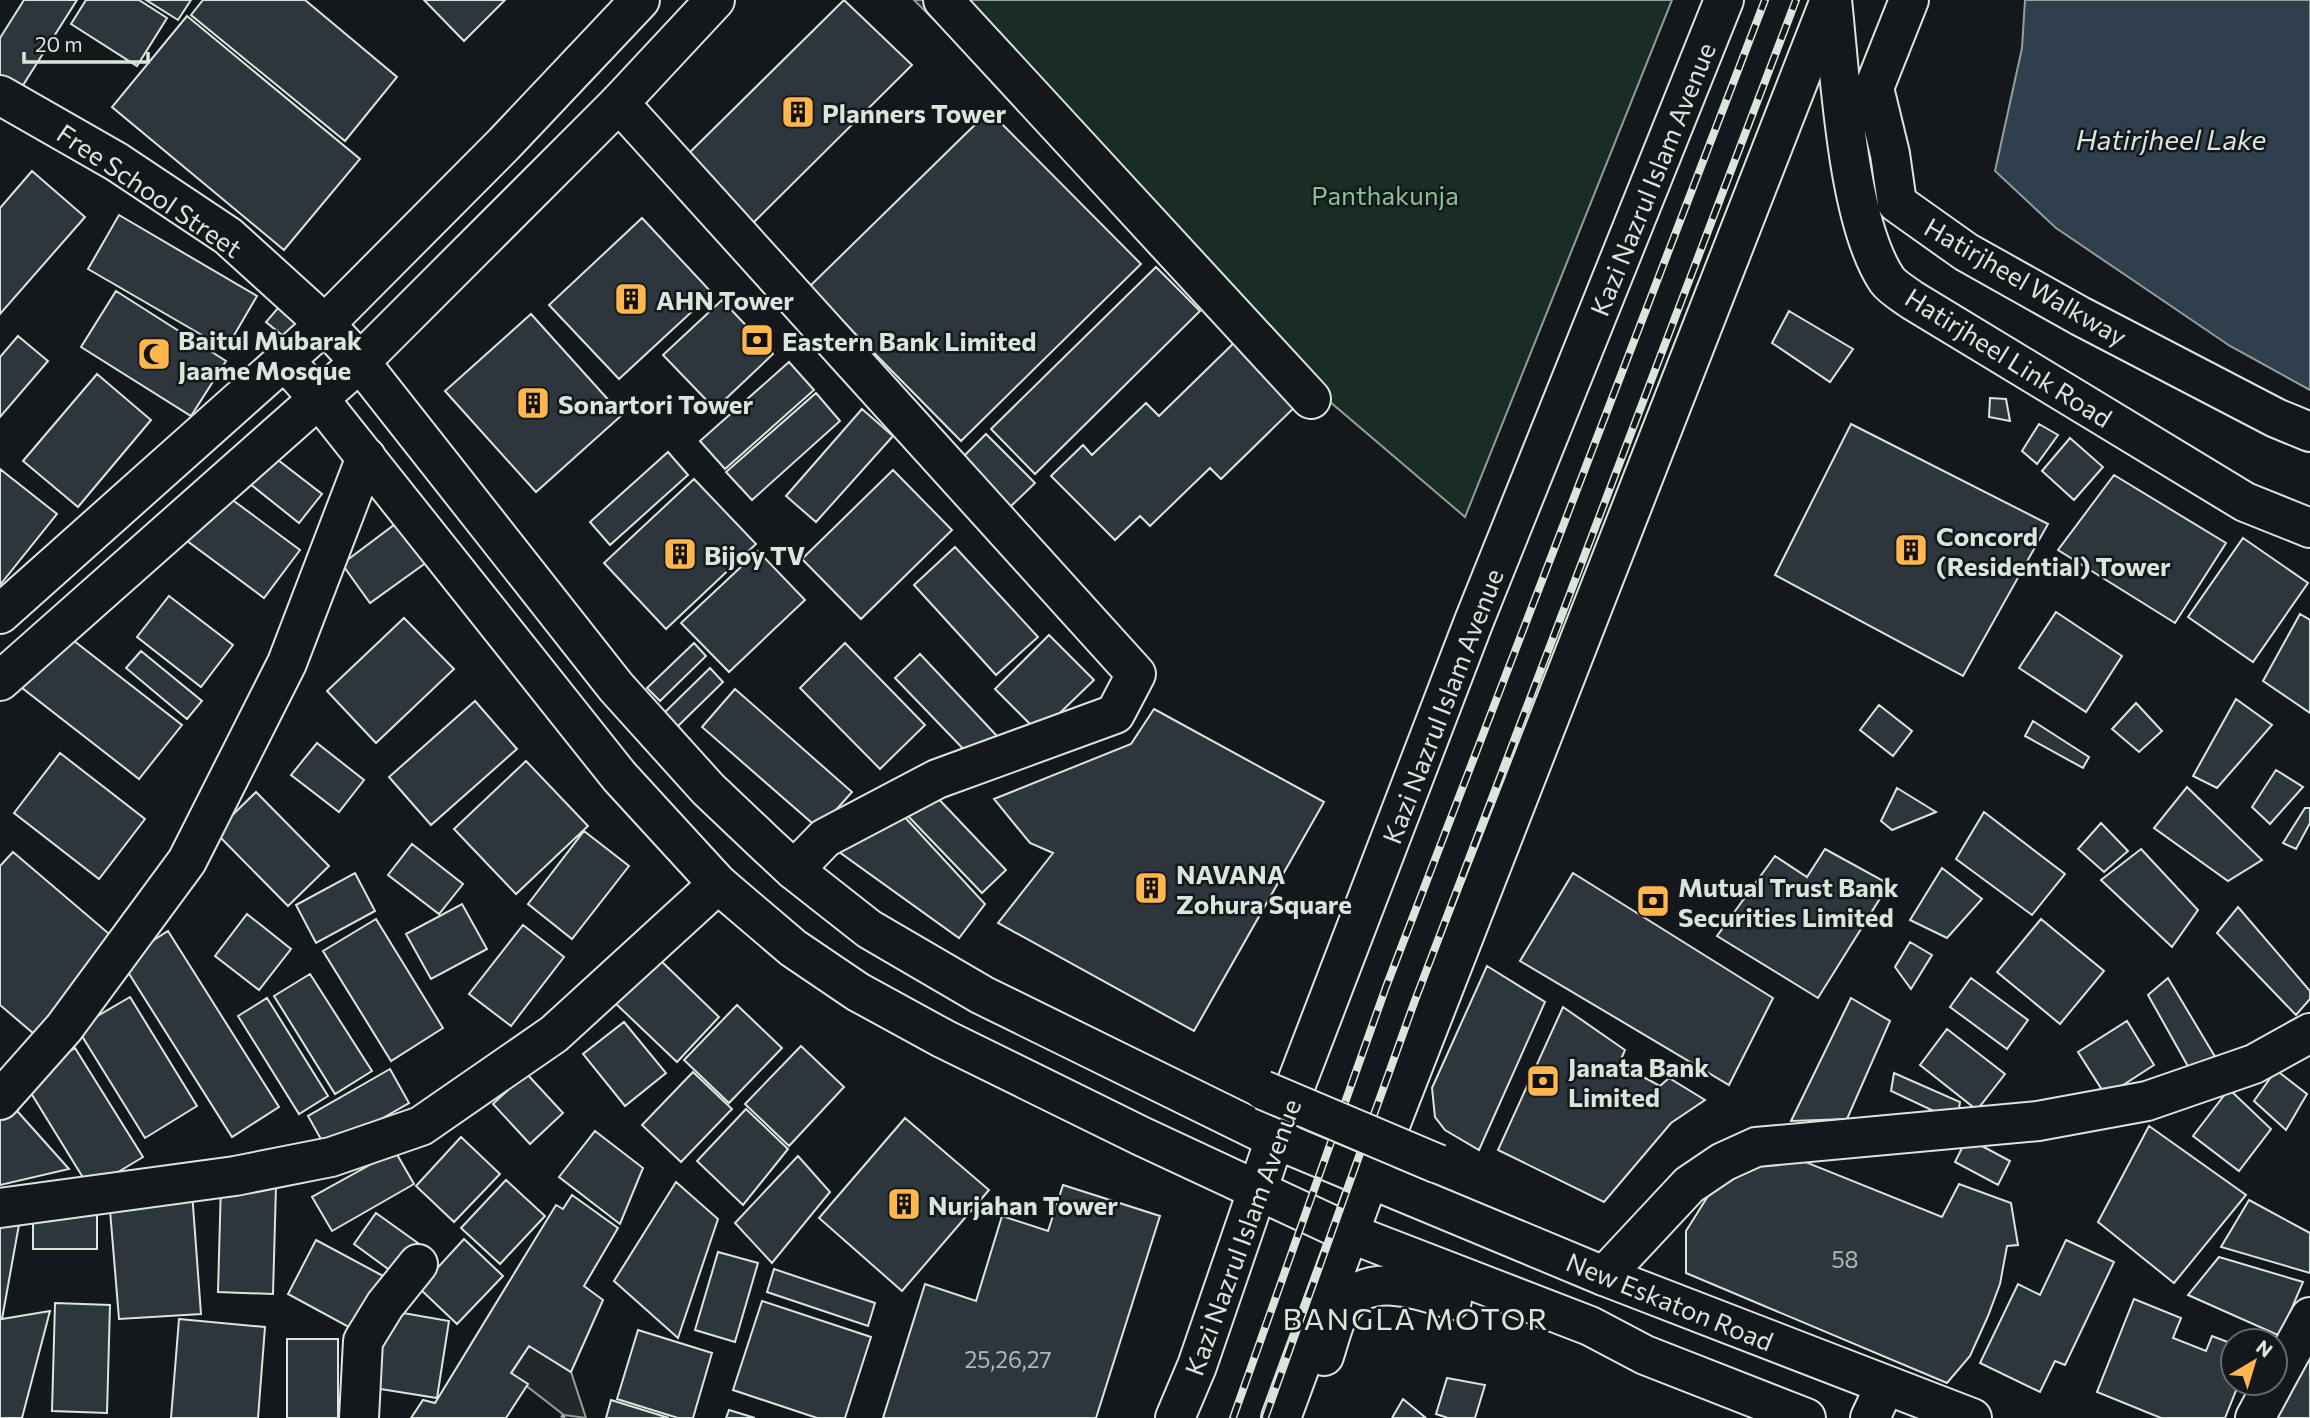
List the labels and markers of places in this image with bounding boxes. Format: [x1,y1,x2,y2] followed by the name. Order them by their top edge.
[779,93,817,131] building icon: Planners Tower
[822,97,1006,128] place label: Planners Tower
[612,280,650,318] building icon: AHN Tower
[656,284,794,315] place label: AHN Tower
[738,321,776,359] bank icon: Eastern Bank Limited
[178,324,362,385] place label: Baitul Mubarak Jaame Mosque
[782,325,1036,356] place label: Eastern Bank Limited
[135,335,173,373] mosque icon: Baitul Mubarak Jaame Mosque
[514,384,552,422] building icon: Sonartori Tower
[558,388,754,419] place label: Sonartori Tower
[1936,520,2171,581] place label: Concord (Residential) Tower
[1892,531,1930,569] building icon: Concord (Residential) Tower
[661,535,699,573] building icon: Bijoy TV
[704,539,805,570] place label: Bijoy TV
[1176,858,1352,919] place label: NAVANA Zohura Square
[1132,869,1170,907] building icon: NAVANA Zohura Square
[1678,871,1899,932] place label: Mutual Trust Bank Securities Limited
[1634,882,1672,920] bank icon: Mutual Trust Bank Securities Limited
[1568,1051,1709,1112] place label: Janata Bank Limited
[1524,1062,1562,1100] bank icon: Janata Bank Limited
[885,1185,923,1223] building icon: Nurjahan Tower
[928,1189,1118,1220] place label: Nurjahan Tower

